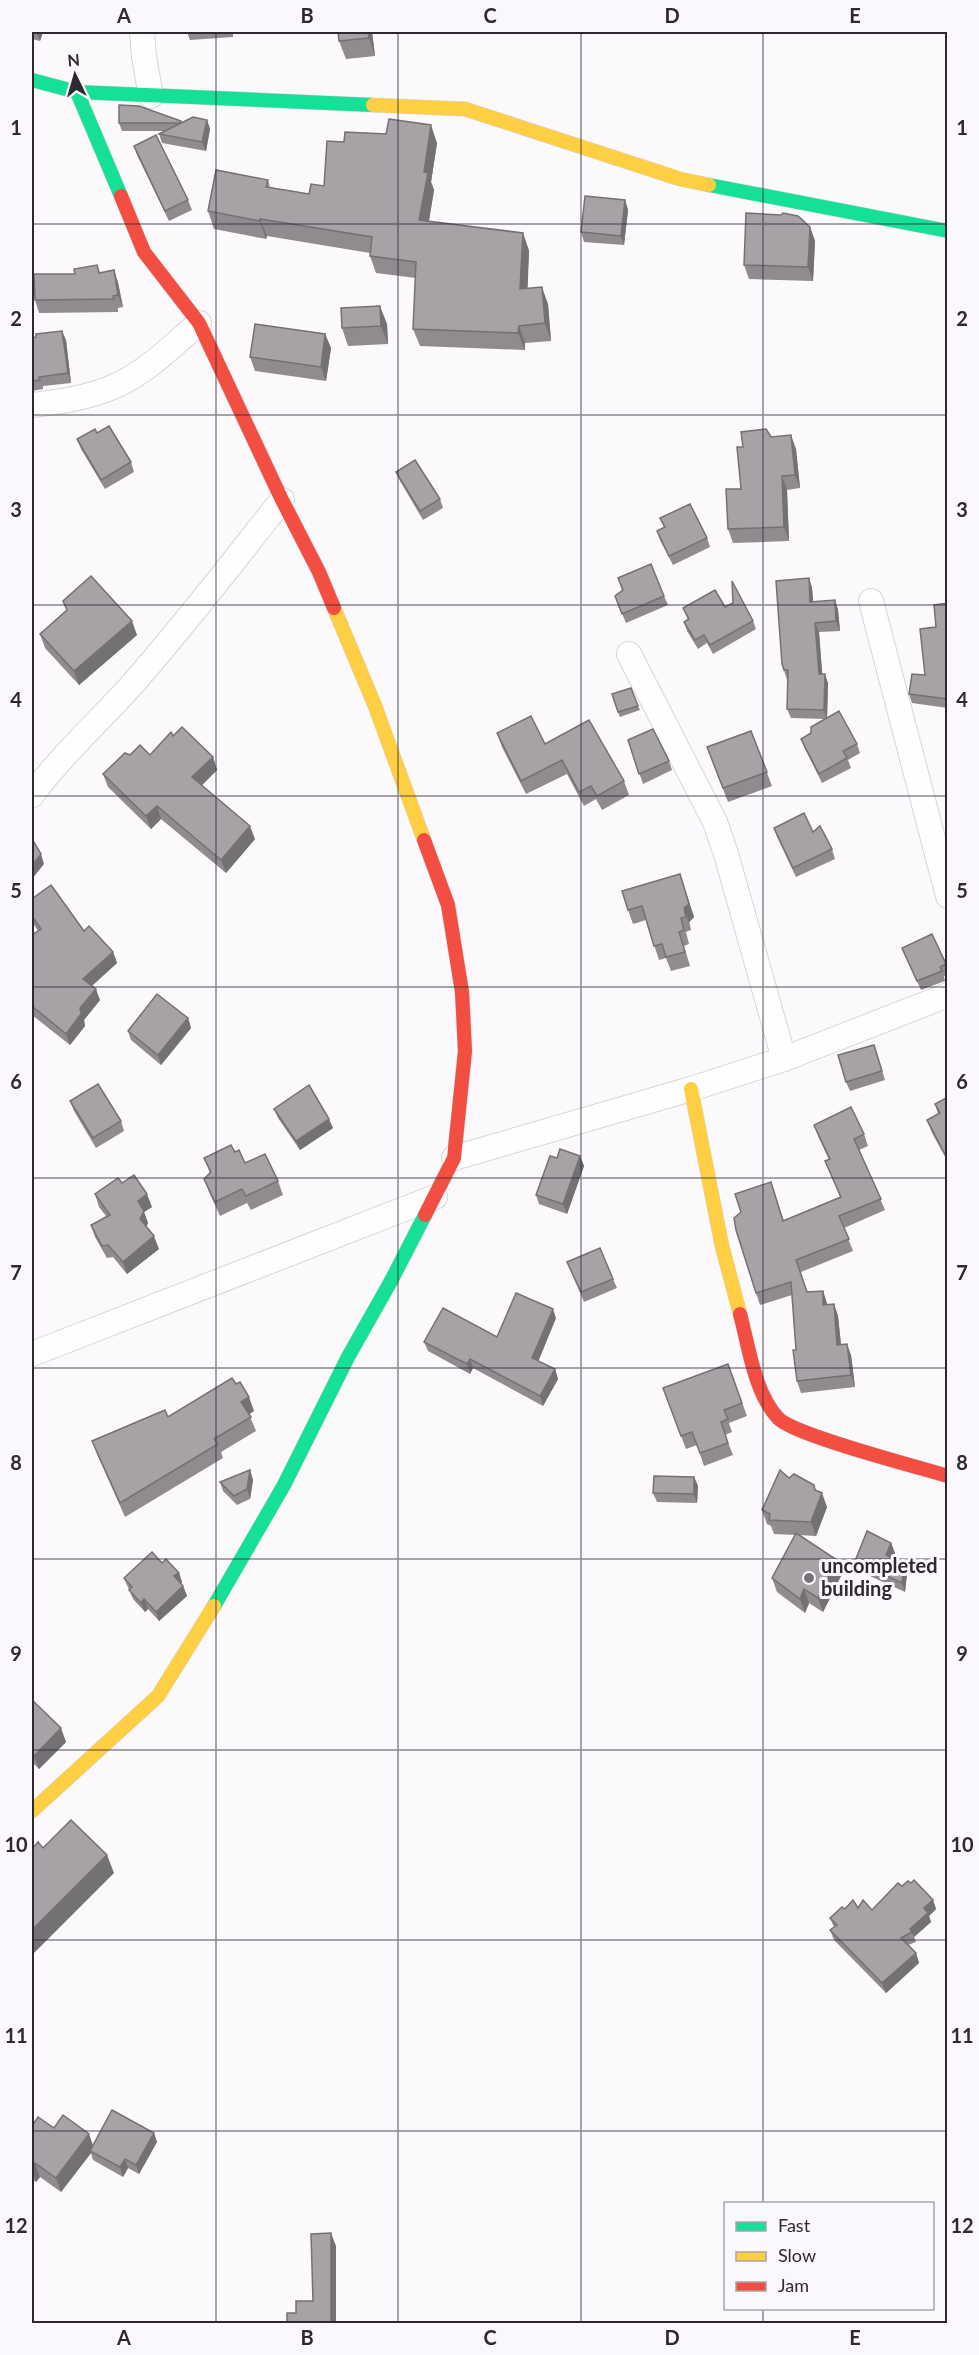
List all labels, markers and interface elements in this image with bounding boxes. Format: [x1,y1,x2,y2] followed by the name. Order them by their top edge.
[116,3,131,27] text: A
[300,3,314,27] text: B
[483,3,497,27] text: C
[664,3,680,27] text: D
[849,3,861,27] text: E
[45,45,105,105] north arrow
[67,50,81,70] text: N
[10,115,22,139] text: 1
[956,115,968,139] text: 1
[10,306,22,330] text: 2
[956,306,968,330] text: 2
[10,497,22,521] text: 3
[956,497,968,521] text: 3
[10,687,22,711] text: 4
[956,687,968,711] text: 4
[10,878,22,902] text: 5
[956,878,968,902] text: 5
[10,1069,22,1093] text: 6
[956,1069,968,1093] text: 6
[10,1260,22,1284] text: 7
[956,1260,968,1284] text: 7
[10,1450,22,1474] text: 8
[956,1450,968,1474] text: 8
[821,1553,938,1600] place label: uncompleted building
[802,1571,816,1585] marker: uncompleted building
[10,1641,22,1665] text: 9
[956,1641,968,1665] text: 9
[4,1832,28,1856] text: 10
[950,1832,974,1856] text: 10
[4,2023,28,2047] text: 11
[950,2023,974,2047] text: 11
[724,2202,934,2310] legend
[4,2213,28,2237] text: 12
[950,2213,974,2237] text: 12
[778,2214,811,2236] text: Fast
[778,2244,816,2266] text: Slow
[778,2274,809,2296] text: Jam
[116,2325,131,2349] text: A
[300,2325,314,2349] text: B
[483,2325,497,2349] text: C
[664,2325,680,2349] text: D
[849,2325,861,2349] text: E

